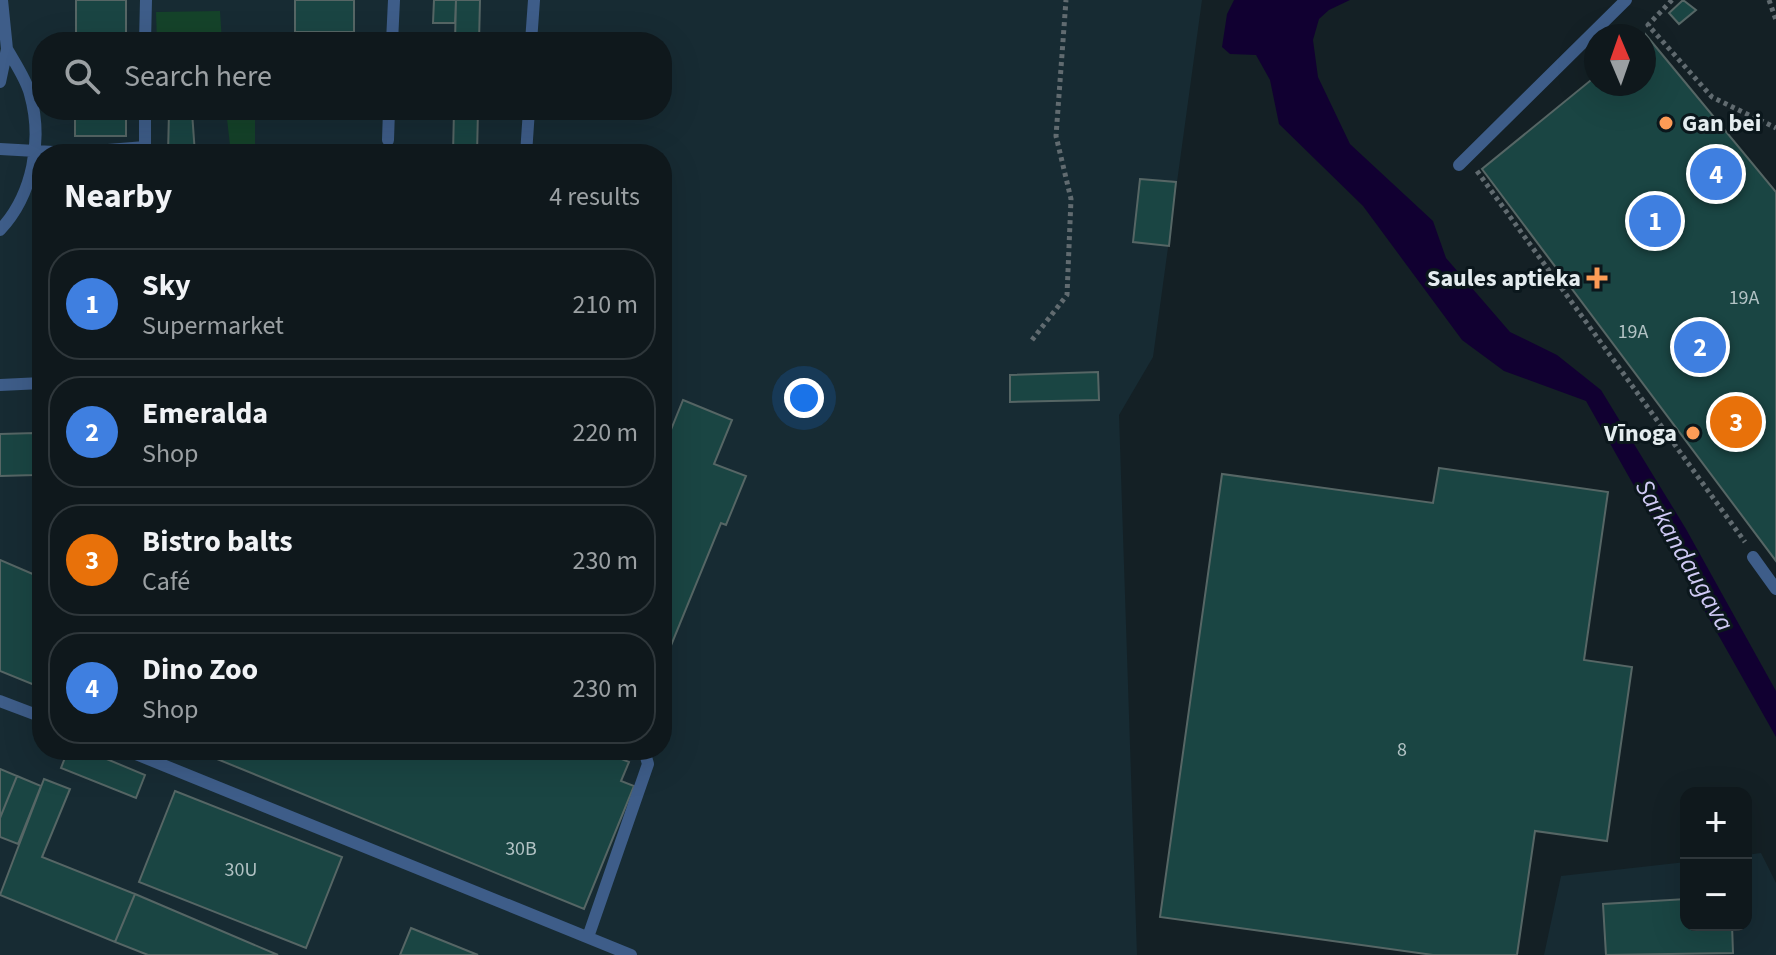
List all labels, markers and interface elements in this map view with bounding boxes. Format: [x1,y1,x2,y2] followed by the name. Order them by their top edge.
[1584,24,1656,96] north arrow
[32,32,672,120] search box
[60,54,104,98] icon: search
[124,55,272,98] text: Search here
[1682,106,1761,141] place label: Gan bei
[1657,114,1675,132] marker: Gan bei
[1690,144,1742,204] pin: 4
[64,172,172,221] text: Nearby
[549,178,640,215] text: 4 results
[1629,191,1681,251] pin: 1
[1427,261,1581,296] place label: Saules aptieka
[142,264,191,307] text: Sky
[1588,269,1606,287] marker: Saules aptieka
[1729,284,1760,312] house number: 19A
[85,286,99,323] text: 1
[572,286,638,323] text: 210 m
[142,307,284,344] text: Supermarket
[1674,317,1726,377] pin: 2
[1618,318,1649,346] house number: 19A
[784,378,824,418] your location
[142,392,268,435] text: Emeralda
[1710,392,1762,452] pin: 3
[85,414,99,451] text: 2
[572,414,638,451] text: 220 m
[1603,416,1677,451] place label: Vīnoga
[1684,424,1702,442] marker: Vīnoga
[142,435,199,472] text: Shop
[1626,472,1743,638] water label: Sarkandaugava
[142,520,293,563] text: Bistro balts
[85,542,99,579] text: 3
[572,542,638,579] text: 230 m
[142,563,190,600] text: Café
[142,648,258,691] text: Dino Zoo
[85,670,99,707] text: 4
[572,670,638,707] text: 230 m
[142,691,199,728] text: Shop
[1397,736,1407,764] house number: 8
[1680,787,1752,931] map controls
[1680,787,1752,859] button: +
[505,835,537,863] house number: 30B
[225,856,257,884] house number: 30U
[1680,859,1752,931] button: −

